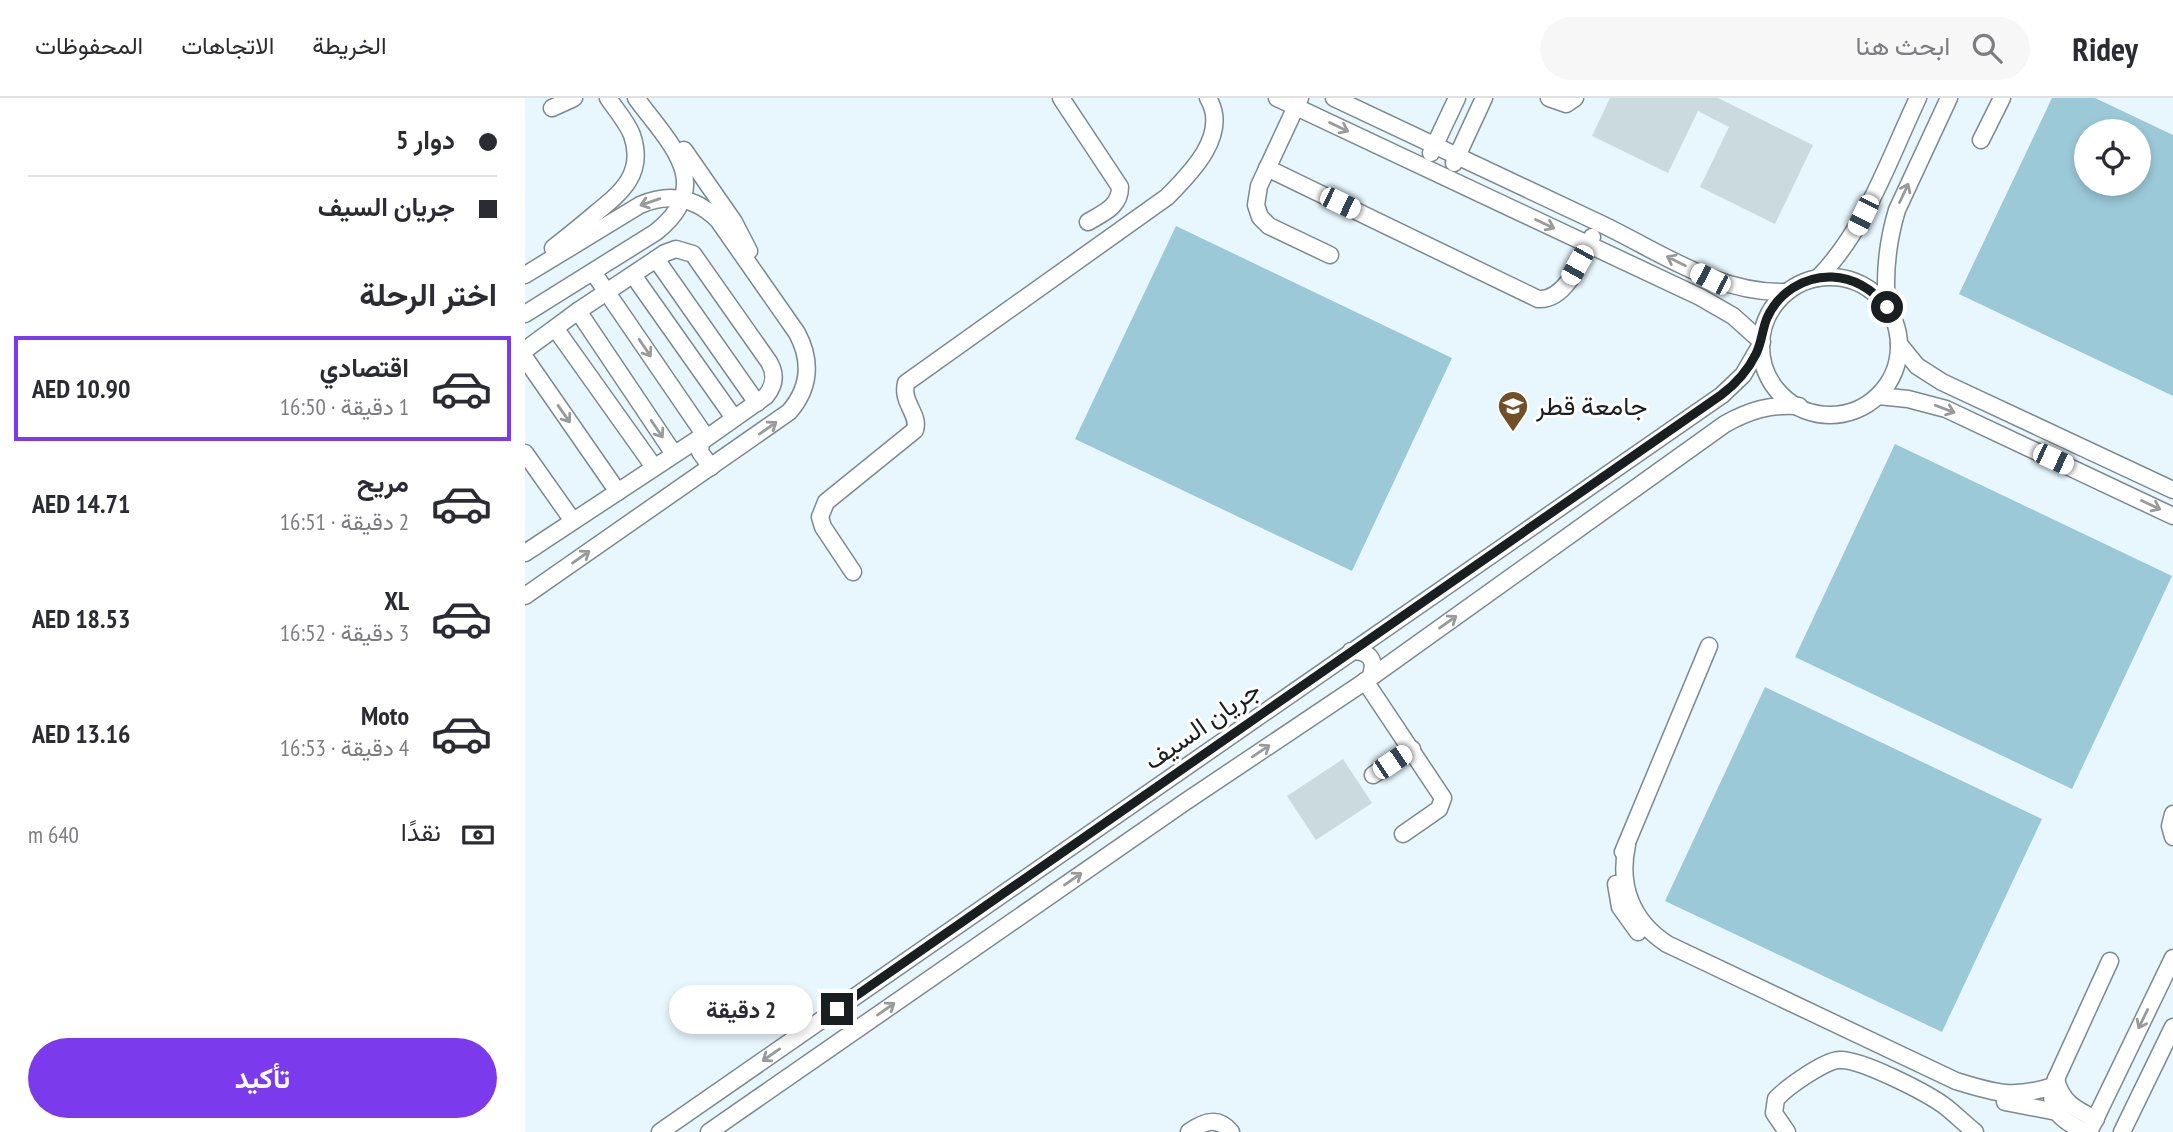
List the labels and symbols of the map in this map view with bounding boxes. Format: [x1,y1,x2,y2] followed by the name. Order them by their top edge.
[1328,121,1349,134] one-way arrow
[1898,183,1912,204] one-way arrow
[1317,184,1364,222] car
[1845,192,1882,238] car
[640,197,662,209] one-way arrow
[1534,218,1555,231] one-way arrow
[1558,242,1597,288] car
[1666,254,1687,268] one-way arrow
[1687,260,1734,298] car
[1871,291,1903,323] route start
[638,338,652,357] one-way arrow
[1496,389,1530,433] school or university icon: جامعة قطر
[1535,389,1647,422] place label: جامعة قطر
[557,404,571,423] one-way arrow
[1934,404,1955,417] one-way arrow
[650,419,664,438] one-way arrow
[758,421,777,435] one-way arrow
[2030,441,2077,477] car
[2140,499,2161,513] one-way arrow
[571,550,590,564] one-way arrow
[1438,615,1457,629] one-way arrow
[1137,672,1266,777] street label: جريان السيف
[1369,742,1416,782] car
[1250,744,1270,758] one-way arrow
[1063,872,1082,886] one-way arrow
[669,984,813,1034] callout: 2 دقيقة
[821,993,853,1025] route end
[876,1002,895,1016] one-way arrow
[2136,1008,2150,1029] one-way arrow
[762,1048,781,1062] one-way arrow

